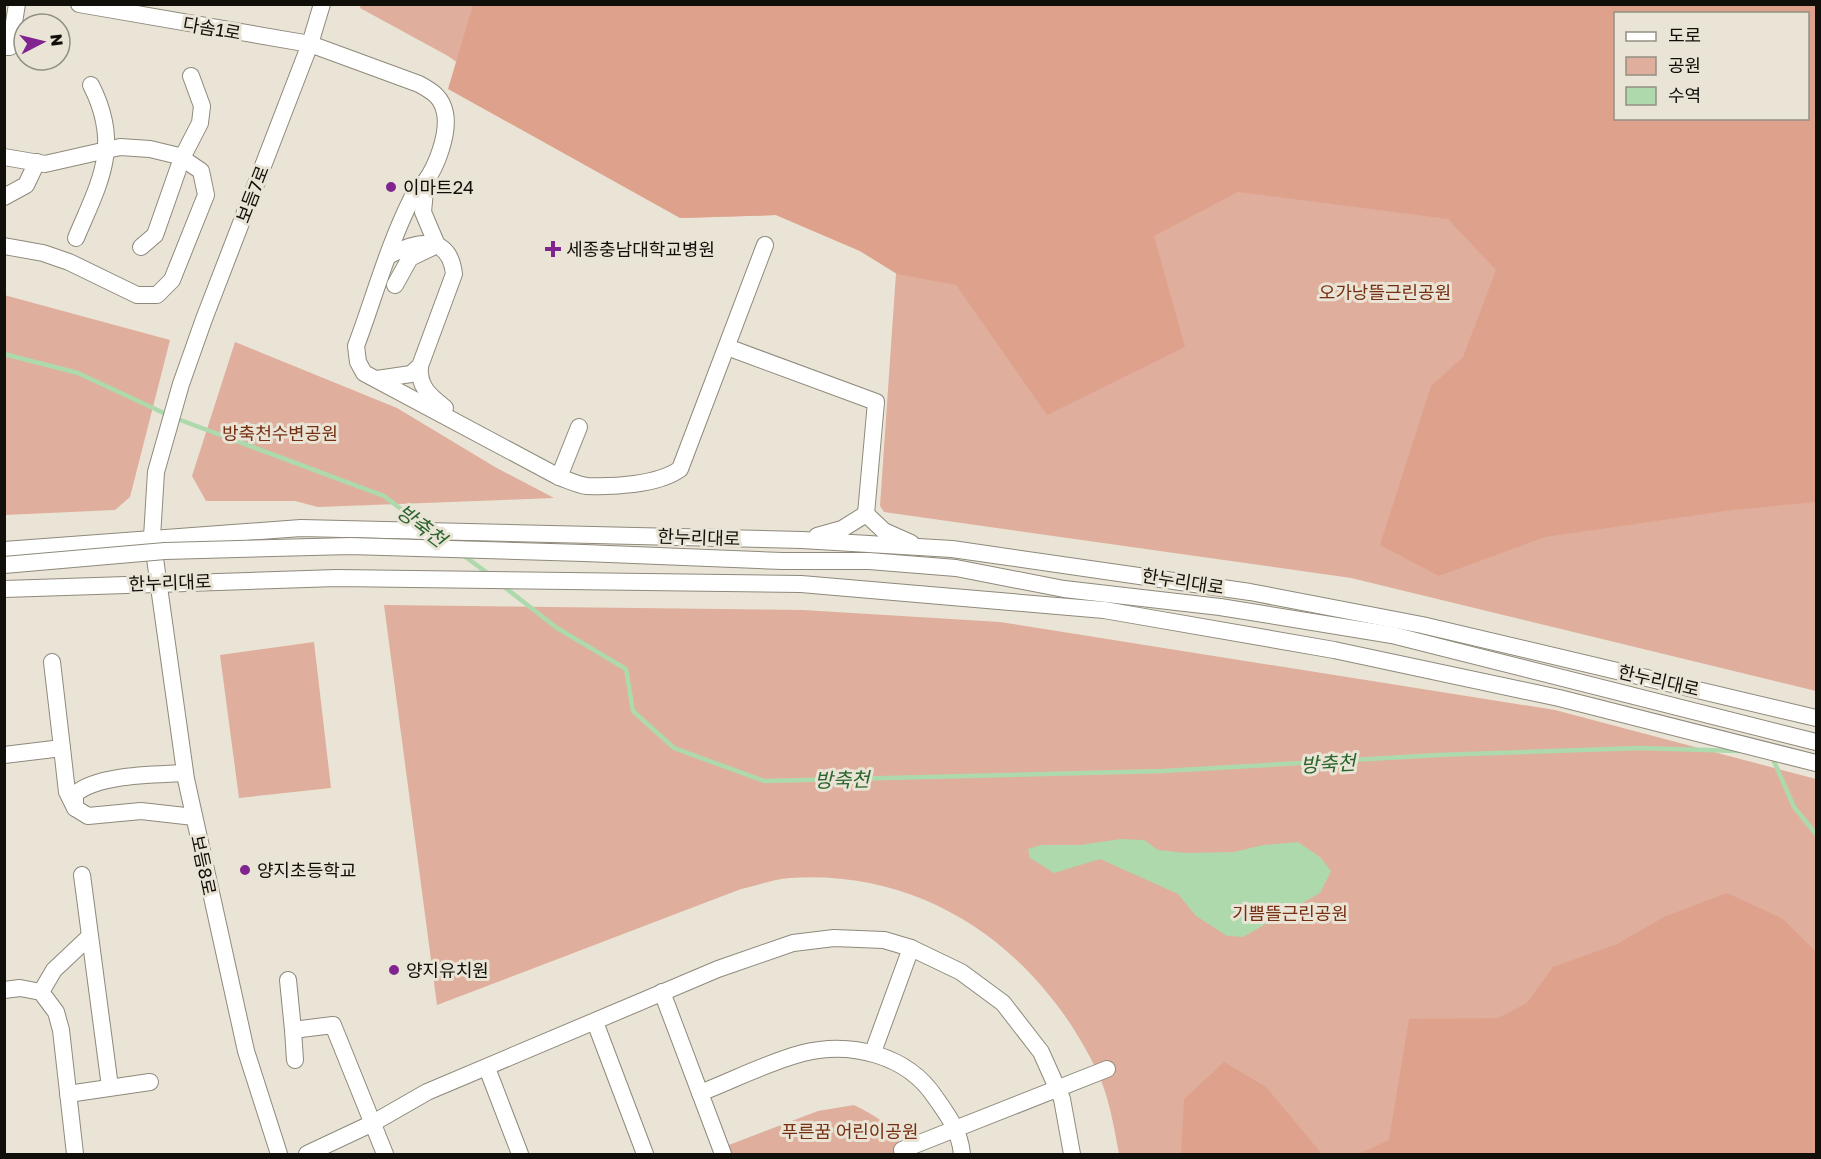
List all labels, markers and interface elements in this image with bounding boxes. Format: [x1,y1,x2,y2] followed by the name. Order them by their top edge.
[12,12,72,72] north arrow
[181,12,243,44] street label: 다솜1로
[1614,12,1809,120] legend
[1668,24,1701,46] text: 도로
[46,33,68,47] text: N
[1668,54,1701,76] text: 공원
[1668,84,1701,106] text: 수역
[231,162,273,226] street label: 보듬7로
[403,176,474,198] place label: 이마트24
[384,180,398,194] marker: 이마트24
[566,238,715,260] place label: 세종충남대학교병원
[544,240,562,258] marker: 세종충남대학교병원
[1319,281,1451,303] park label: 오가낭뜰근린공원
[222,422,338,444] park label: 방축천수변공원
[393,499,453,553] water label: 방축천
[657,525,741,549] street label: 한누리대로
[1140,564,1226,598] street label: 한누리대로
[128,570,212,594] street label: 한누리대로
[1616,660,1702,700] street label: 한누리대로
[1300,749,1359,776] water label: 방축천
[814,766,872,791] water label: 방축천
[187,833,221,897] street label: 보듬8로
[257,859,356,881] place label: 양지초등학교
[238,863,252,877] marker: 양지초등학교
[1232,902,1348,924] park label: 기쁨뜰근린공원
[406,959,489,981] place label: 양지유치원
[387,963,401,977] marker: 양지유치원
[782,1120,918,1142] park label: 푸른꿈 어린이공원

